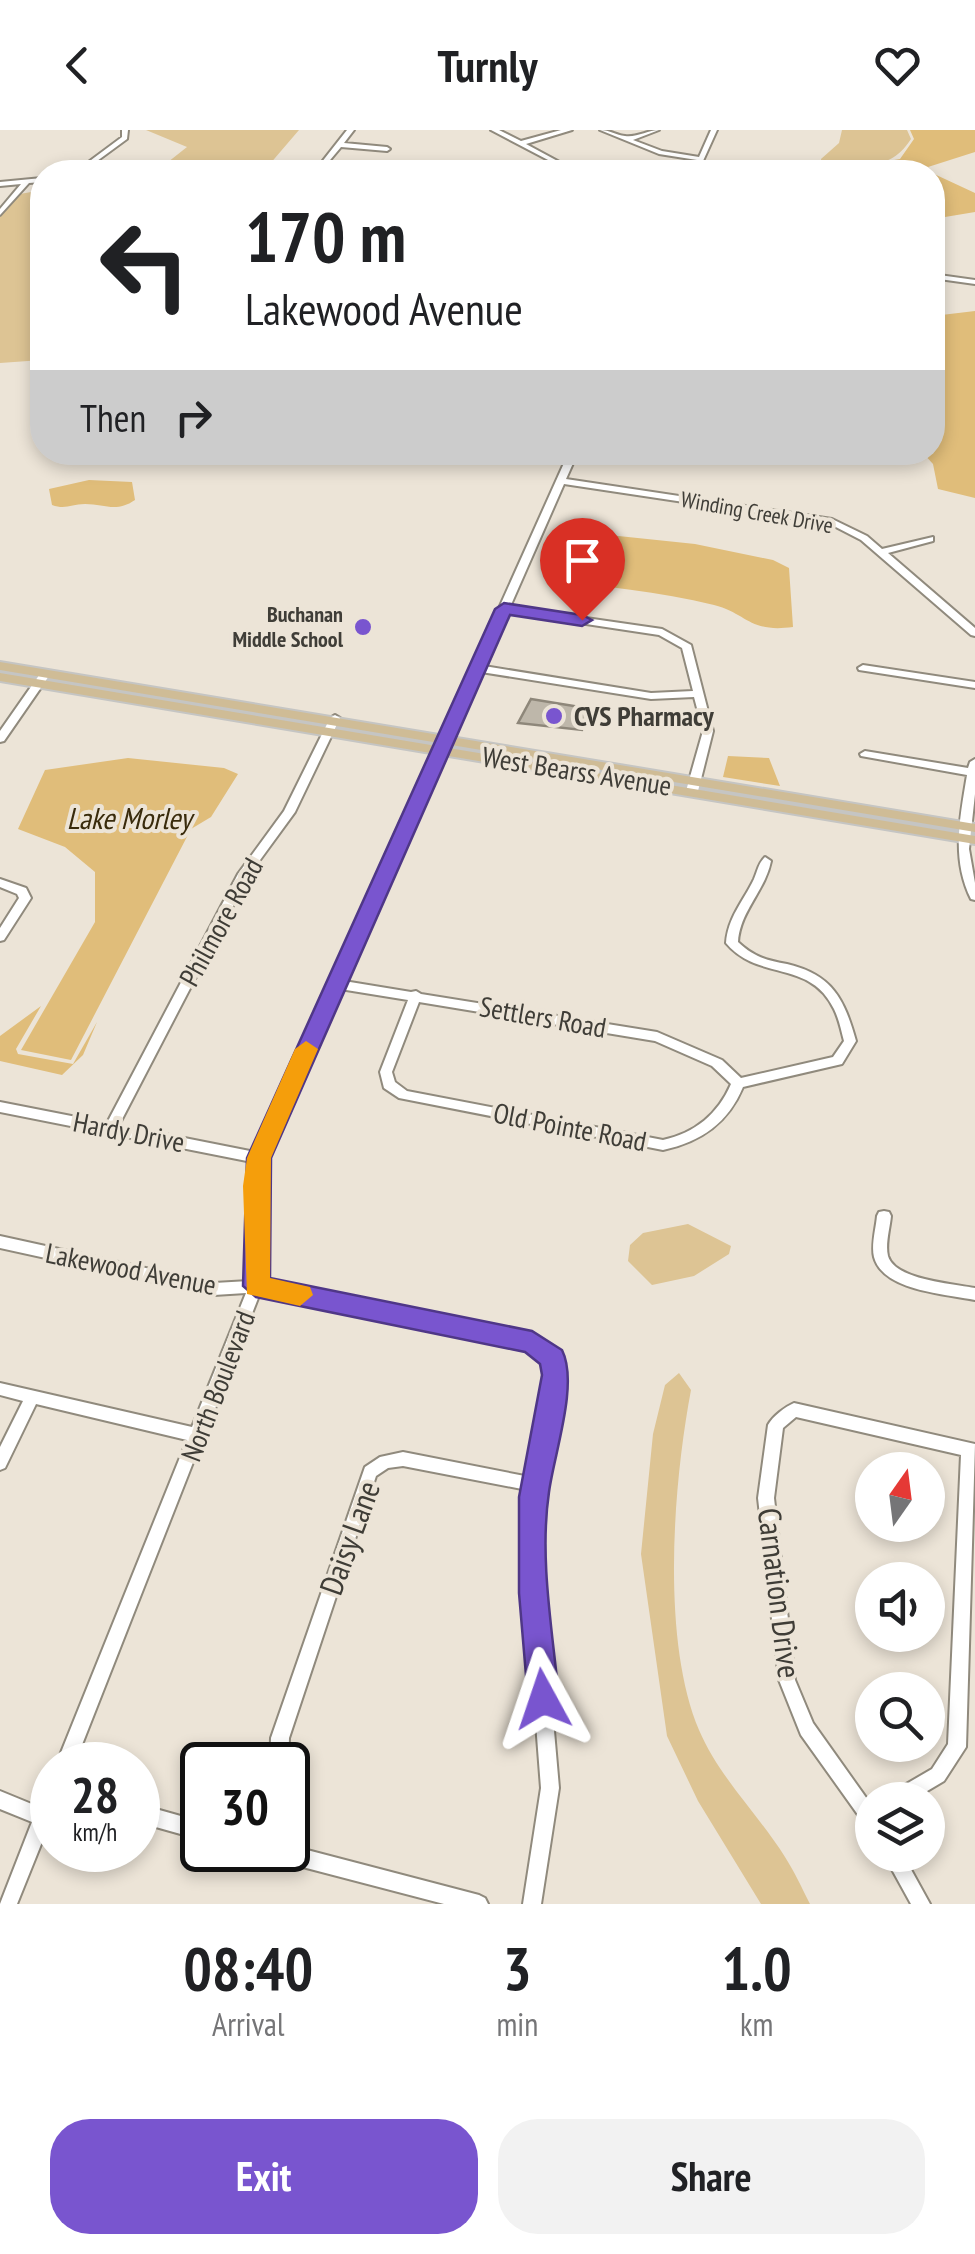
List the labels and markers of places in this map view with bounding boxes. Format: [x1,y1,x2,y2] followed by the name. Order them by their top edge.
[540,518,625,621] pin
[232,600,344,653] place label: Buchanan Middle School
[352,616,374,638] marker: Buchanan Middle School
[574,697,714,734] place label: CVS Pharmacy
[543,705,565,727] marker: CVS Pharmacy

